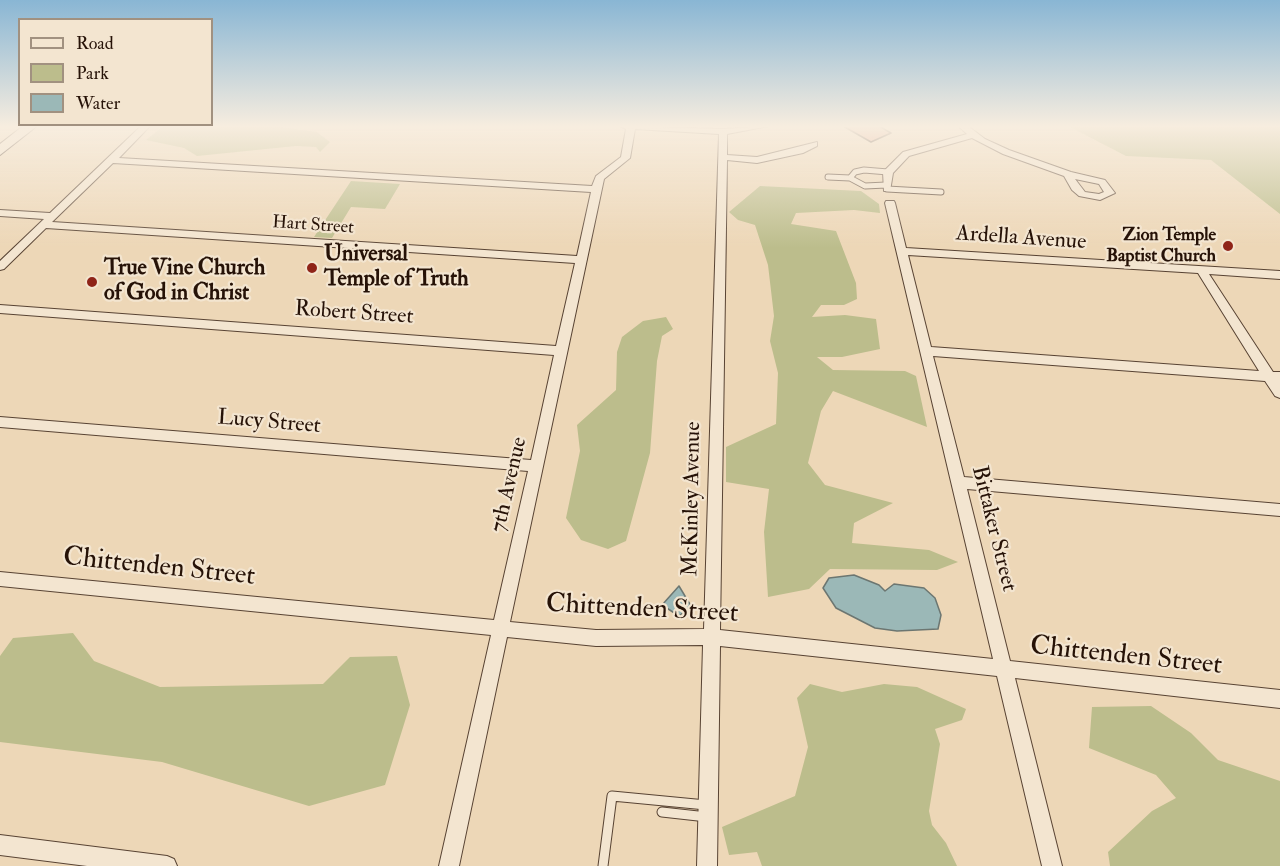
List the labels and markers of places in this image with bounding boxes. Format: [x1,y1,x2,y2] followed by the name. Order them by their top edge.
[1106,225,1216,268] place label: Zion Temple Baptist Church
[1221,239,1235,253] marker: Zion Temple Baptist Church
[324,242,469,294] place label: Universal Temple of Truth
[104,256,265,308] place label: True Vine Church of God in Christ
[305,261,319,275] marker: Universal Temple of Truth
[85,275,99,289] marker: True Vine Church of God in Christ

